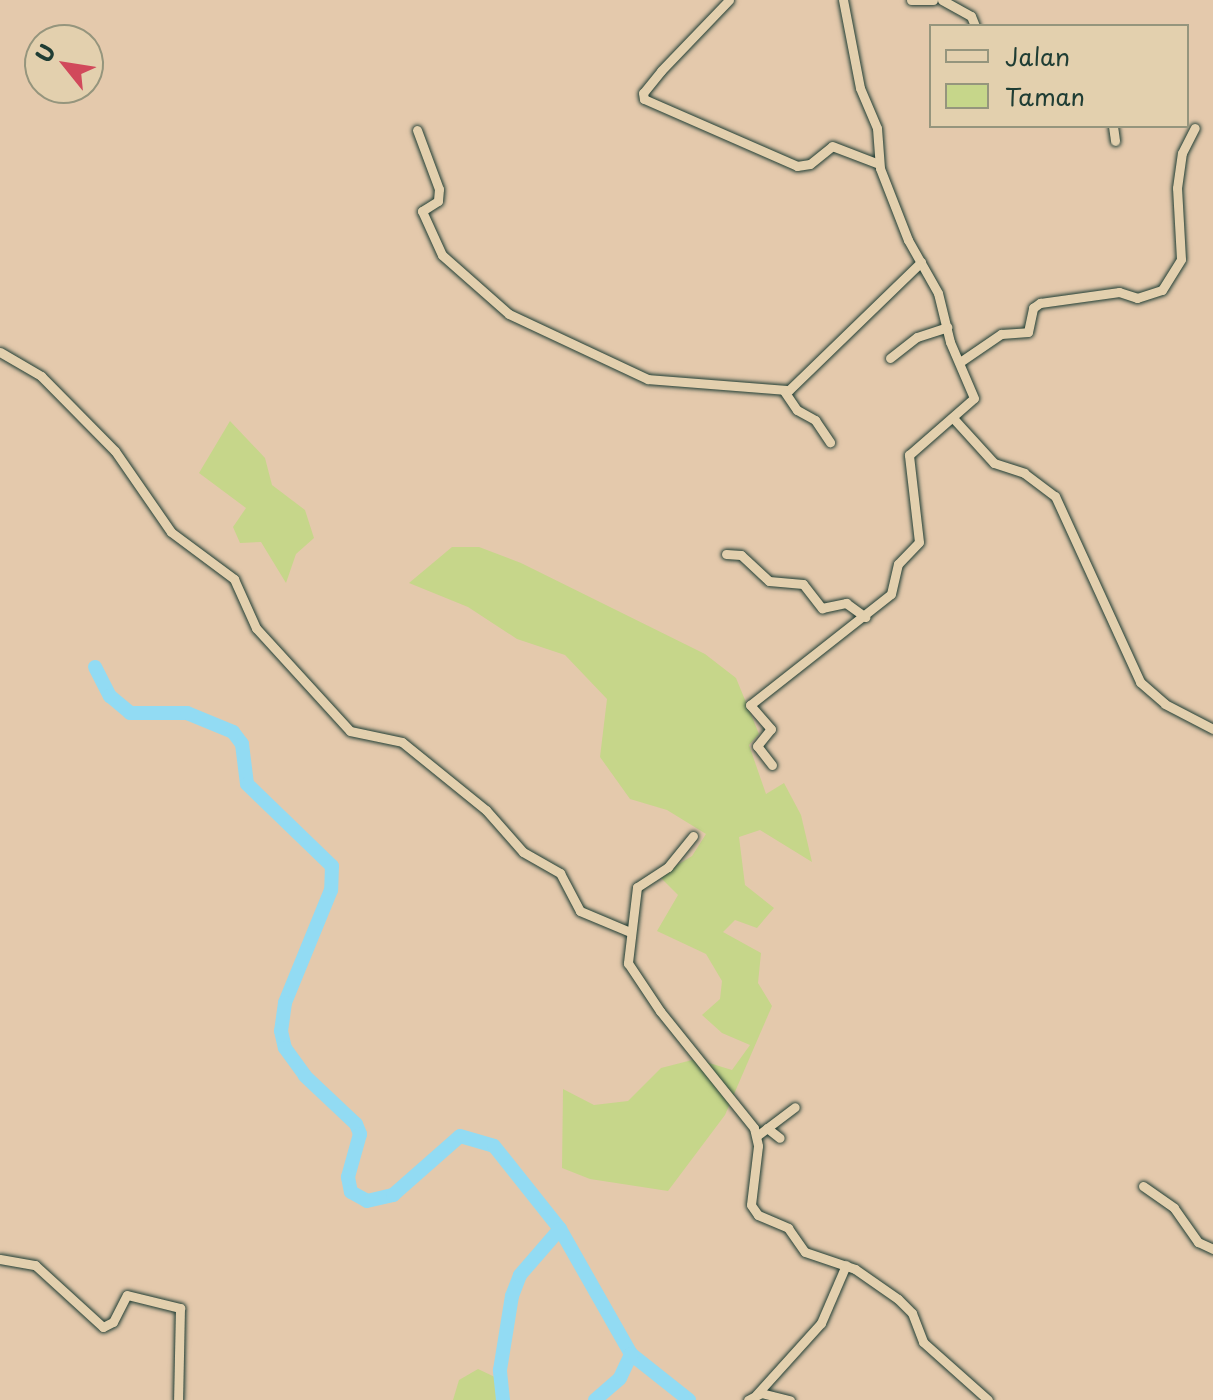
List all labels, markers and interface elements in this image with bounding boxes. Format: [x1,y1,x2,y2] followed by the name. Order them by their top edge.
[24,24,104,104] north arrow
[929,24,1189,128] legend
[26,37,63,68] text: U
[1005,38,1070,74] text: Jalan
[1005,78,1085,114] text: Taman

